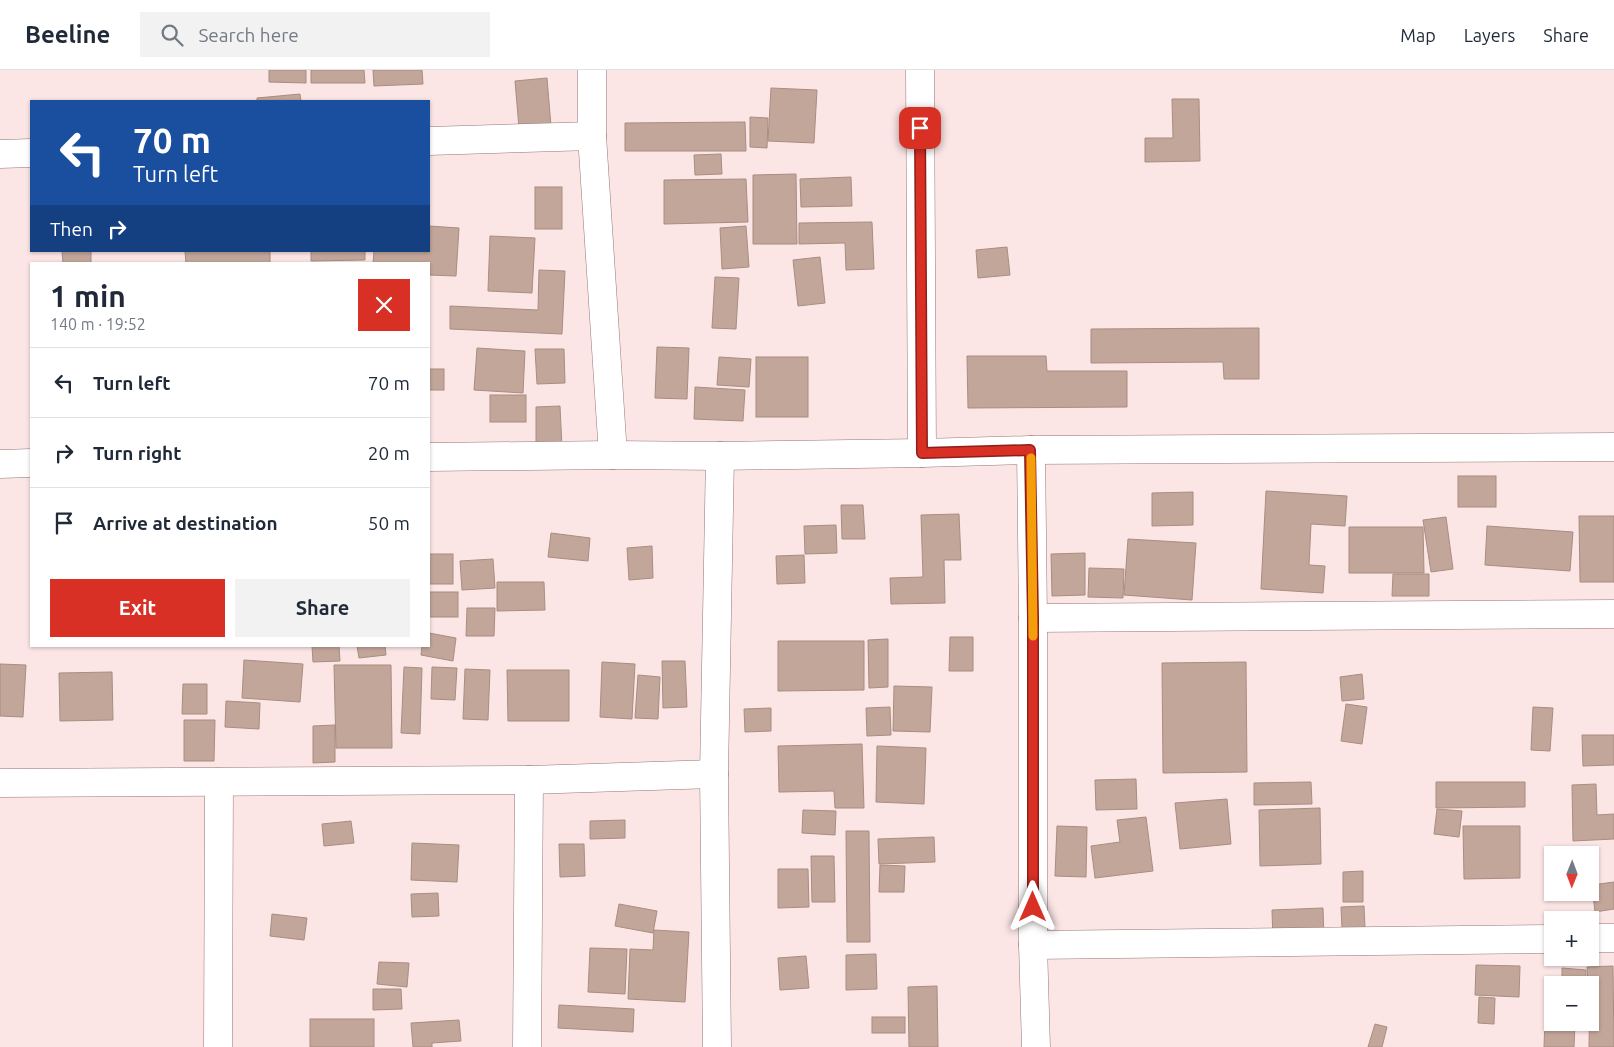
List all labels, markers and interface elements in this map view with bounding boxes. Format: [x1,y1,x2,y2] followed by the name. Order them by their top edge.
[140,12,490,57] search box
[25,21,110,48] text: Beeline
[158,21,186,49] icon: search
[198,24,299,46] text: Search here
[1400,25,1436,45] text: Map
[1464,25,1515,45] text: Layers
[1543,25,1589,45] text: Share
[899,107,941,149] pin
[906,114,934,142] icon: arrive
[50,120,115,185] icon: left
[133,120,211,160] text: 70 m
[133,161,218,186] text: Turn left
[103,215,131,243] icon: right
[50,218,93,240] text: Then
[50,279,126,313] text: 1 min
[358,279,410,331] button: close
[50,315,146,333] text: 140 m · 19:52
[50,369,78,397] icon: left
[93,372,171,394] text: Turn left
[368,372,410,394] text: 70 m
[50,439,78,467] icon: right
[93,442,181,464] text: Turn right
[368,442,410,464] text: 20 m
[50,509,78,537] icon: arrive
[93,512,278,534] text: Arrive at destination
[368,512,410,534] text: 50 m
[50,579,225,637] button: Exit
[235,579,410,637] button: Share
[1544,846,1599,901] north arrow
[1544,846,1599,1031] map controls
[1006,880,1058,932] position arrow
[1544,911,1599,966] button: +
[1544,976,1599,1031] button: −

